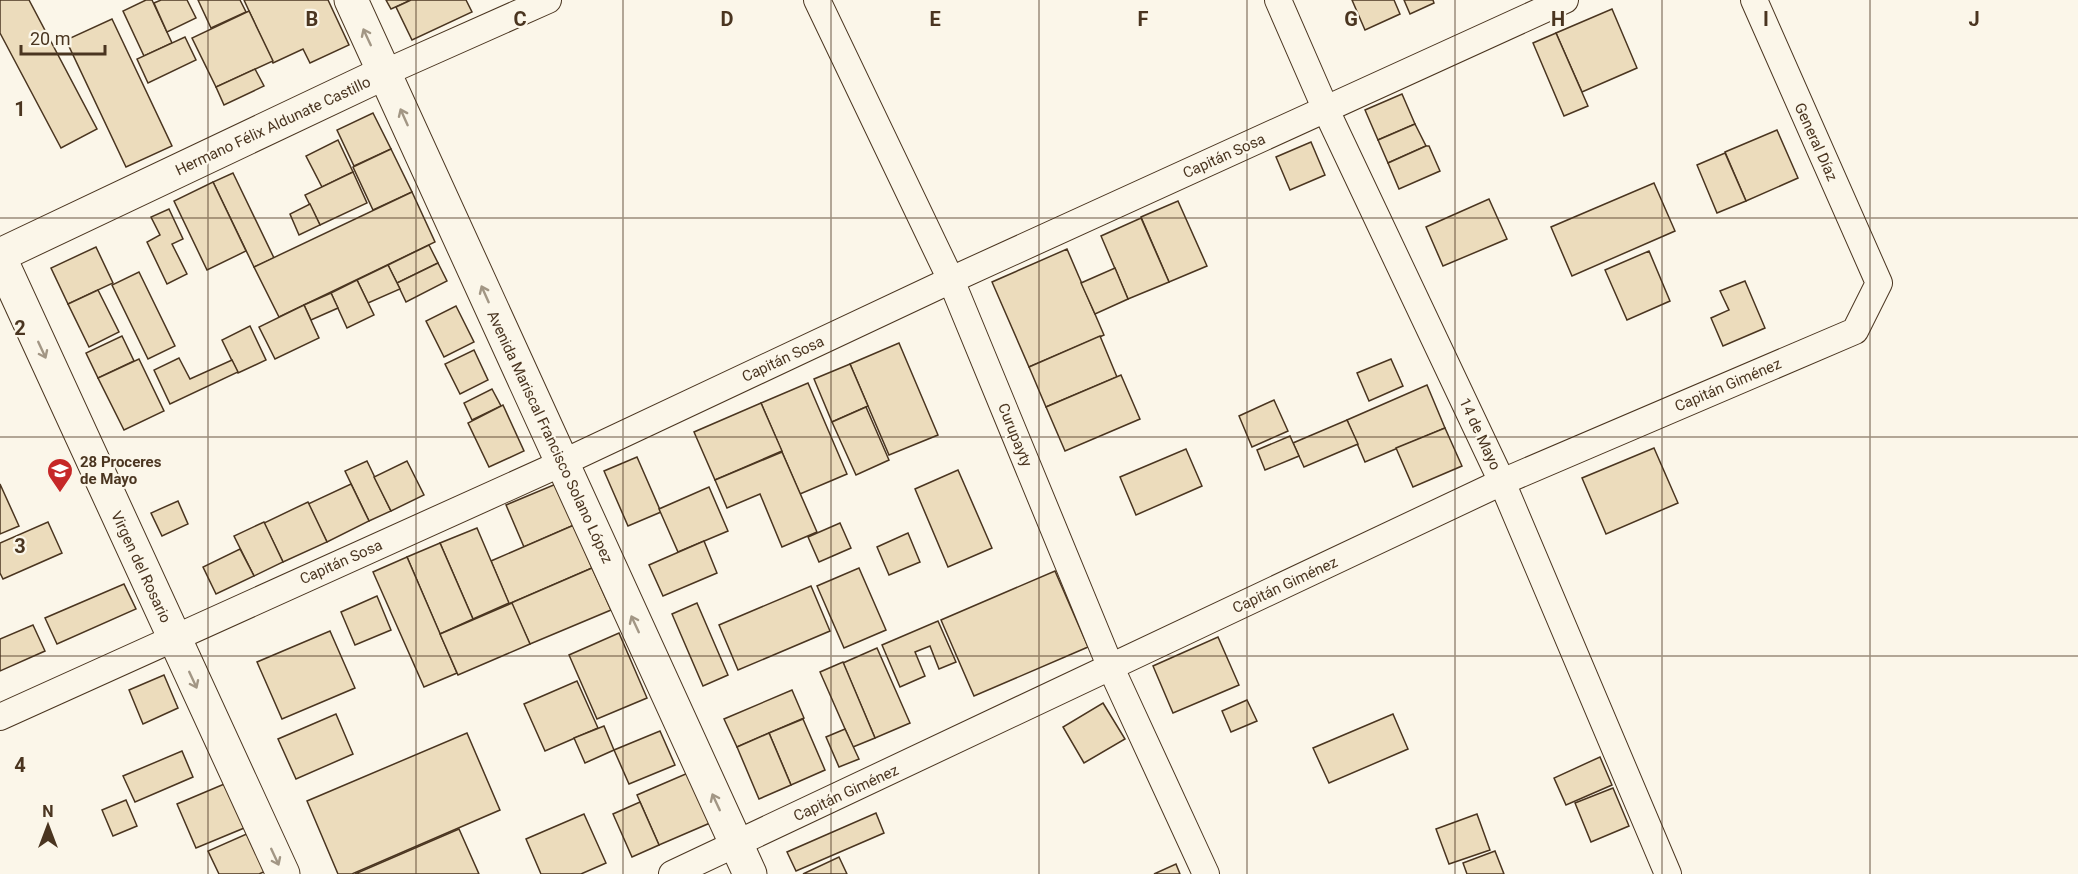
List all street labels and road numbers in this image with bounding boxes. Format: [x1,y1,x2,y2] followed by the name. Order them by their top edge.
[172,73,374,179] street label: Hermano Félix Aldunate Castillo
[1791,100,1841,184] street label: General Díaz
[1180,130,1268,182] street label: Capitán Sosa
[483,308,617,566] street label: Avenida Mariscal Francisco Solano López
[739,332,827,386] street label: Capitán Sosa
[1672,354,1784,416] street label: Capitán Giménez
[1455,395,1505,473] street label: 14 de Mayo
[994,401,1036,469] street label: Curupayty
[107,508,175,626] street label: Virgen del Rosario
[297,536,385,588] street label: Capitán Sosa
[1230,553,1340,617] street label: Capitán Giménez
[791,761,901,825] street label: Capitán Giménez

